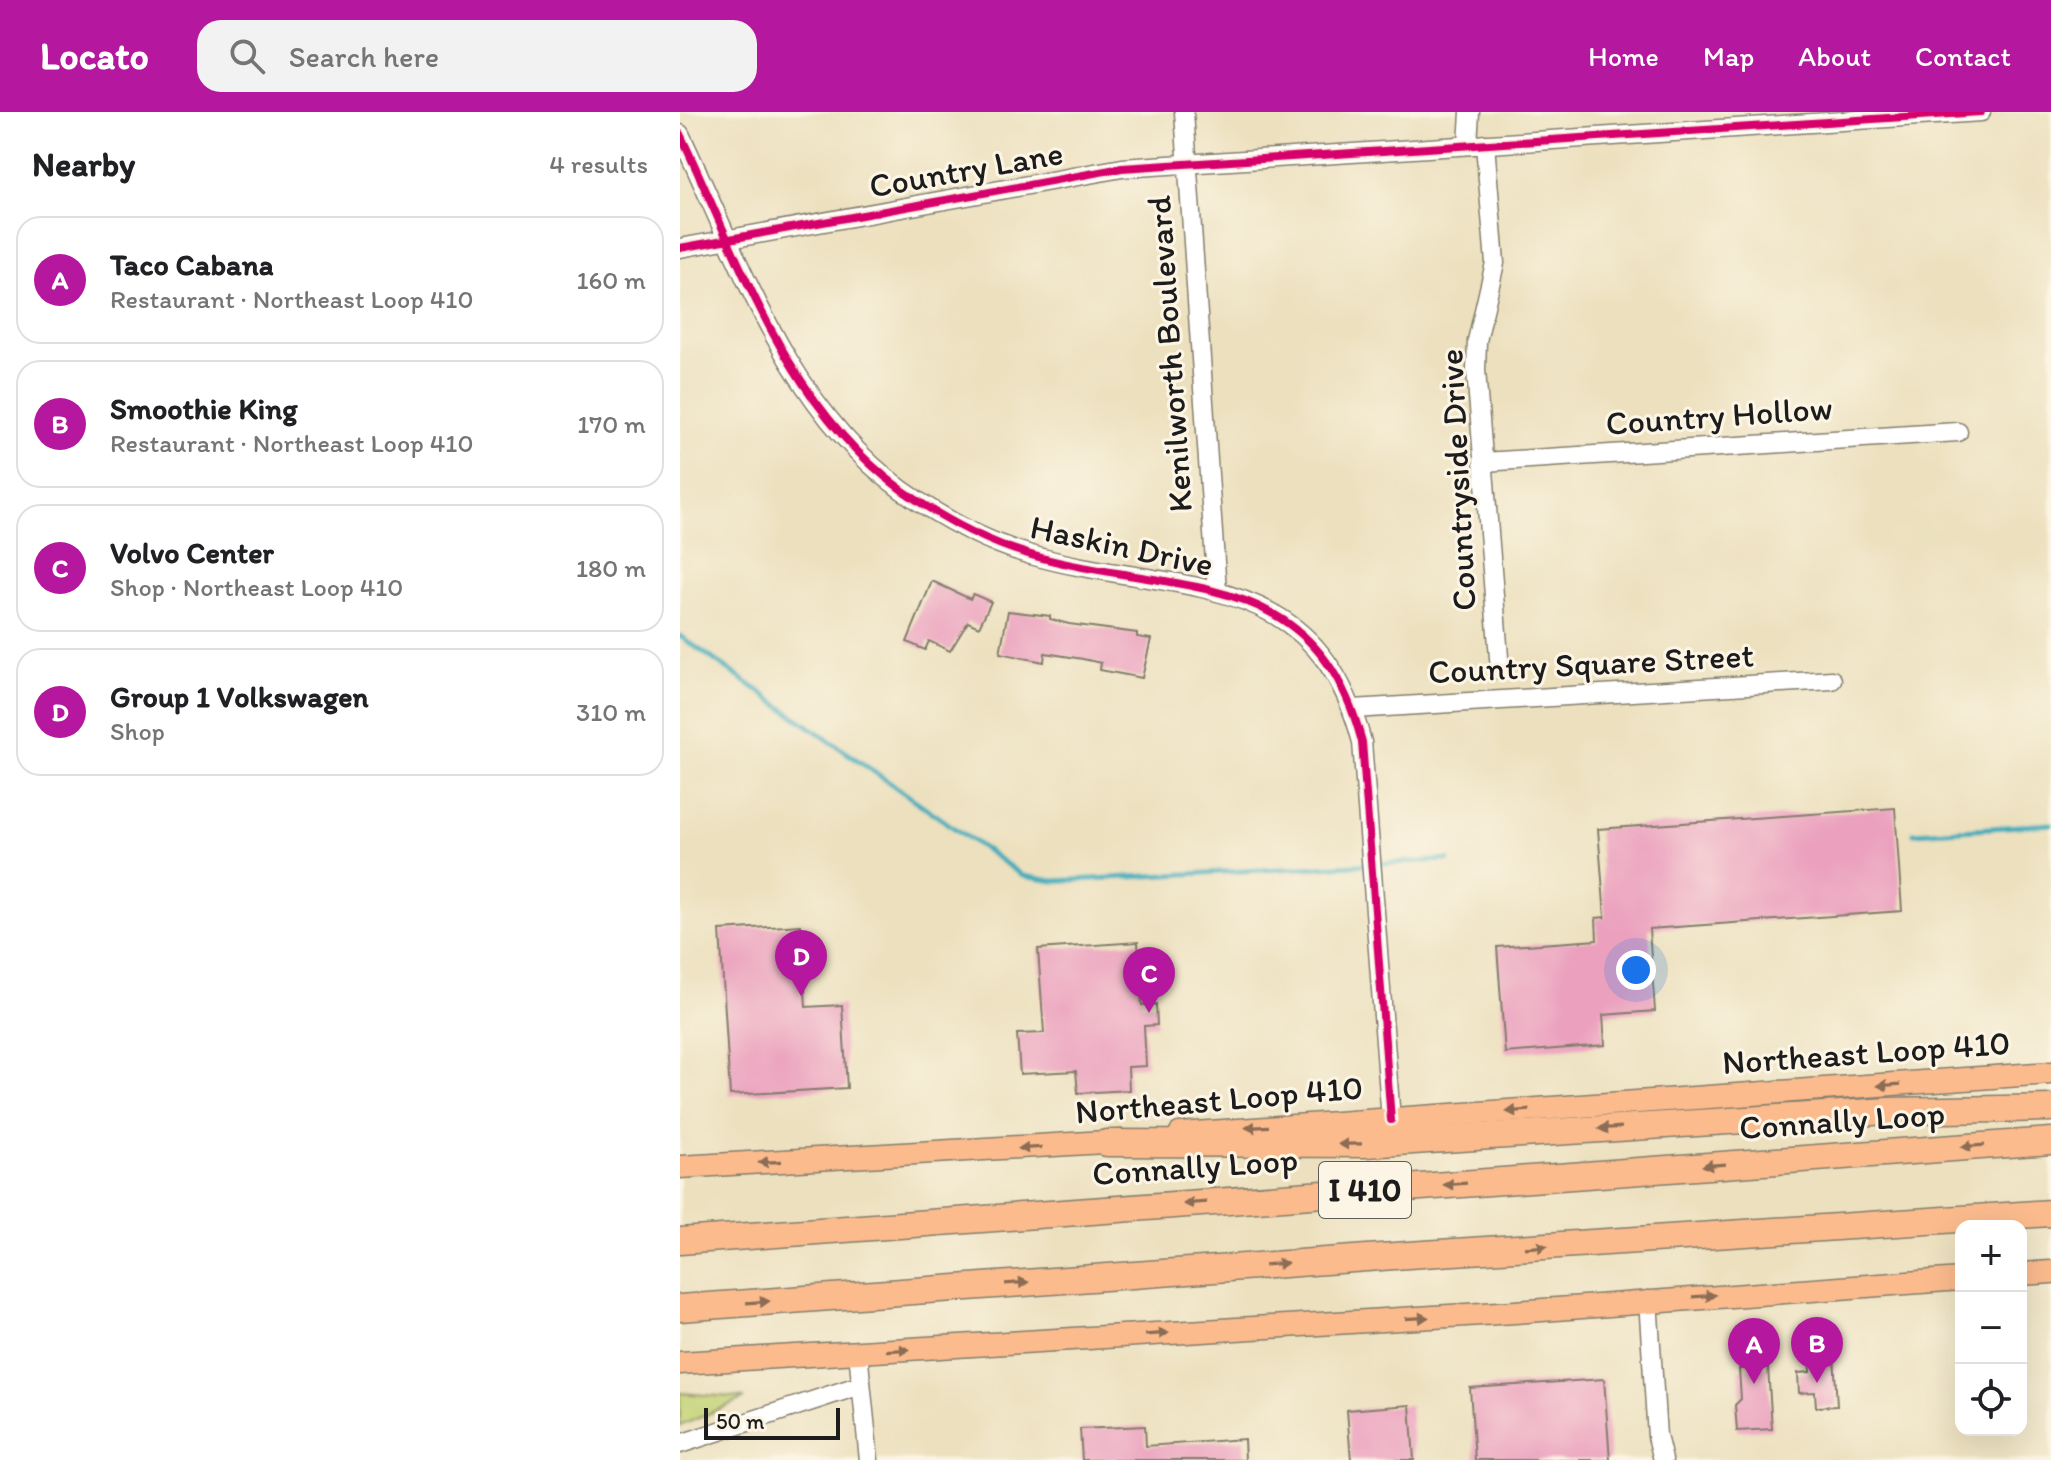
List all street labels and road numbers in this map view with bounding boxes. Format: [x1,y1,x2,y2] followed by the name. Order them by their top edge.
[866,132,1066,207] street label: Country Lane
[1138,194,1201,514] street label: Kenilworth Boulevard
[1430,348,1485,612] street label: Countryside Drive
[1604,387,1834,444] street label: Country Hollow
[1027,506,1217,585] street label: Haskin Drive
[1427,634,1755,693] street label: Country Square Street
[1721,1022,2011,1083] street label: Northeast Loop 410
[1074,1066,1365,1132] street label: Northeast Loop 410
[1738,1093,1946,1148] street label: Connally Loop
[1091,1139,1299,1194] street label: Connally Loop
[1319,1162,1411,1218] road number: I 410

